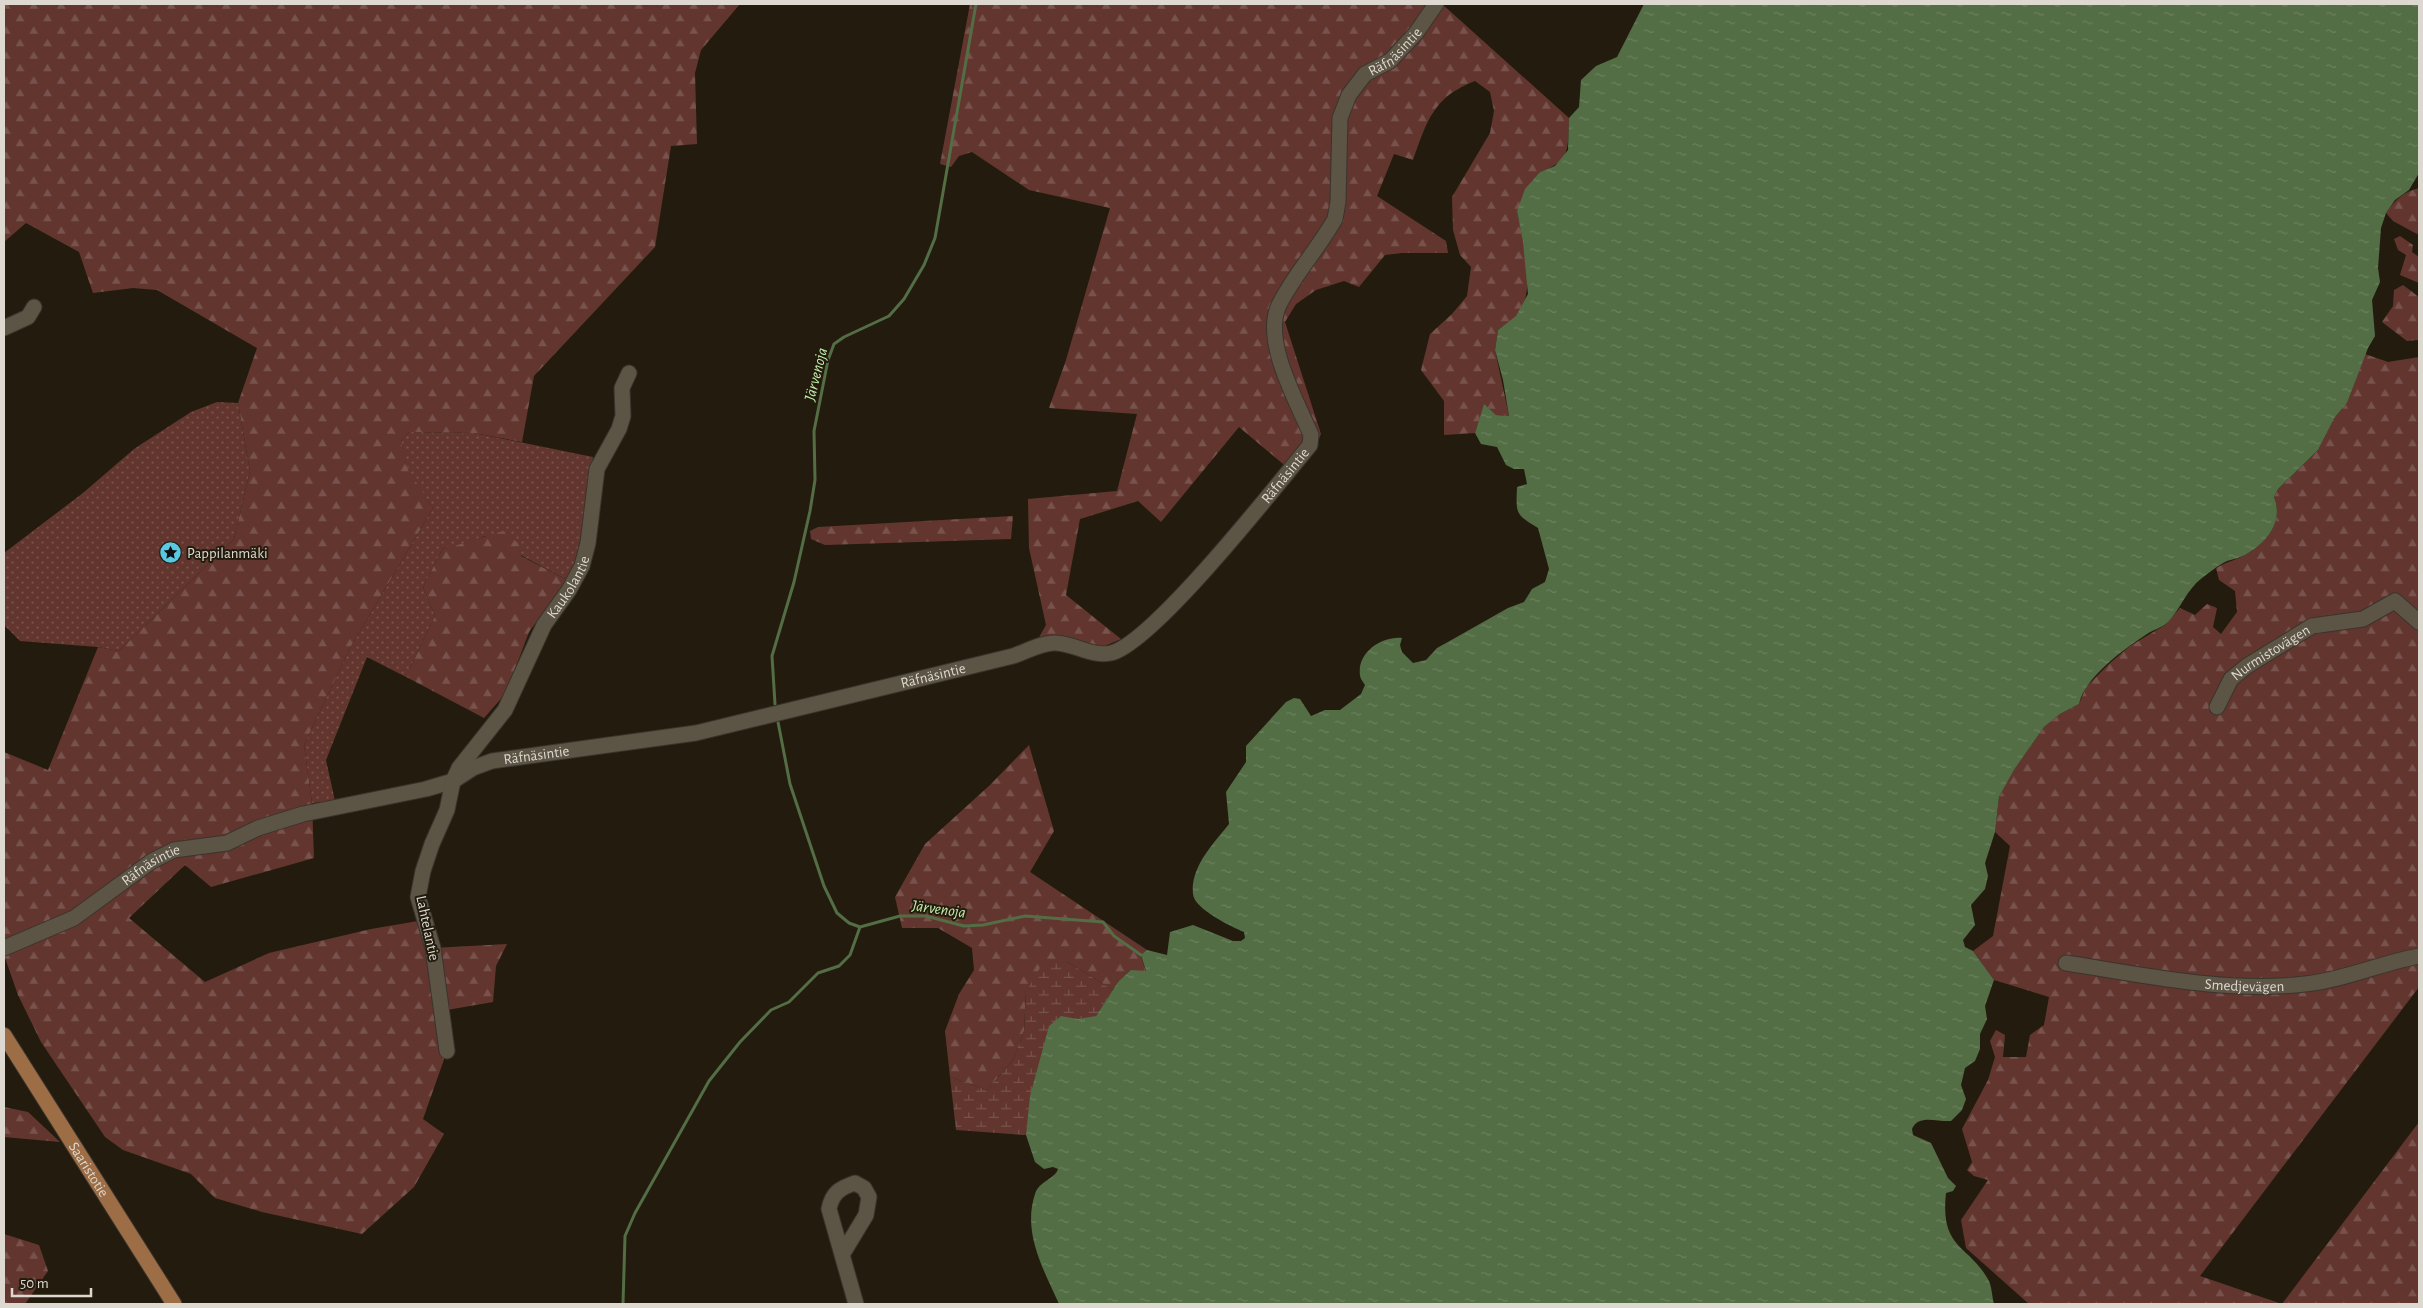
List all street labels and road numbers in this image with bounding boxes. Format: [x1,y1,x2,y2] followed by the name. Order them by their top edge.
[1366,25,1425,79] street label: Räfnäsintie
[1259,445,1312,506] street label: Räfnäsintie
[544,554,592,621] street label: Kaukolantie
[2228,622,2313,684] street label: Nurmistovägen
[899,661,967,691] street label: Räfnäsintie
[503,743,570,767] street label: Räfnäsintie
[119,842,181,889] street label: Räfnäsintie
[413,894,442,962] street label: Lahtelantie
[2204,977,2285,994] street label: Smedjevägen
[66,1140,111,1200] street label: Saaristotie

